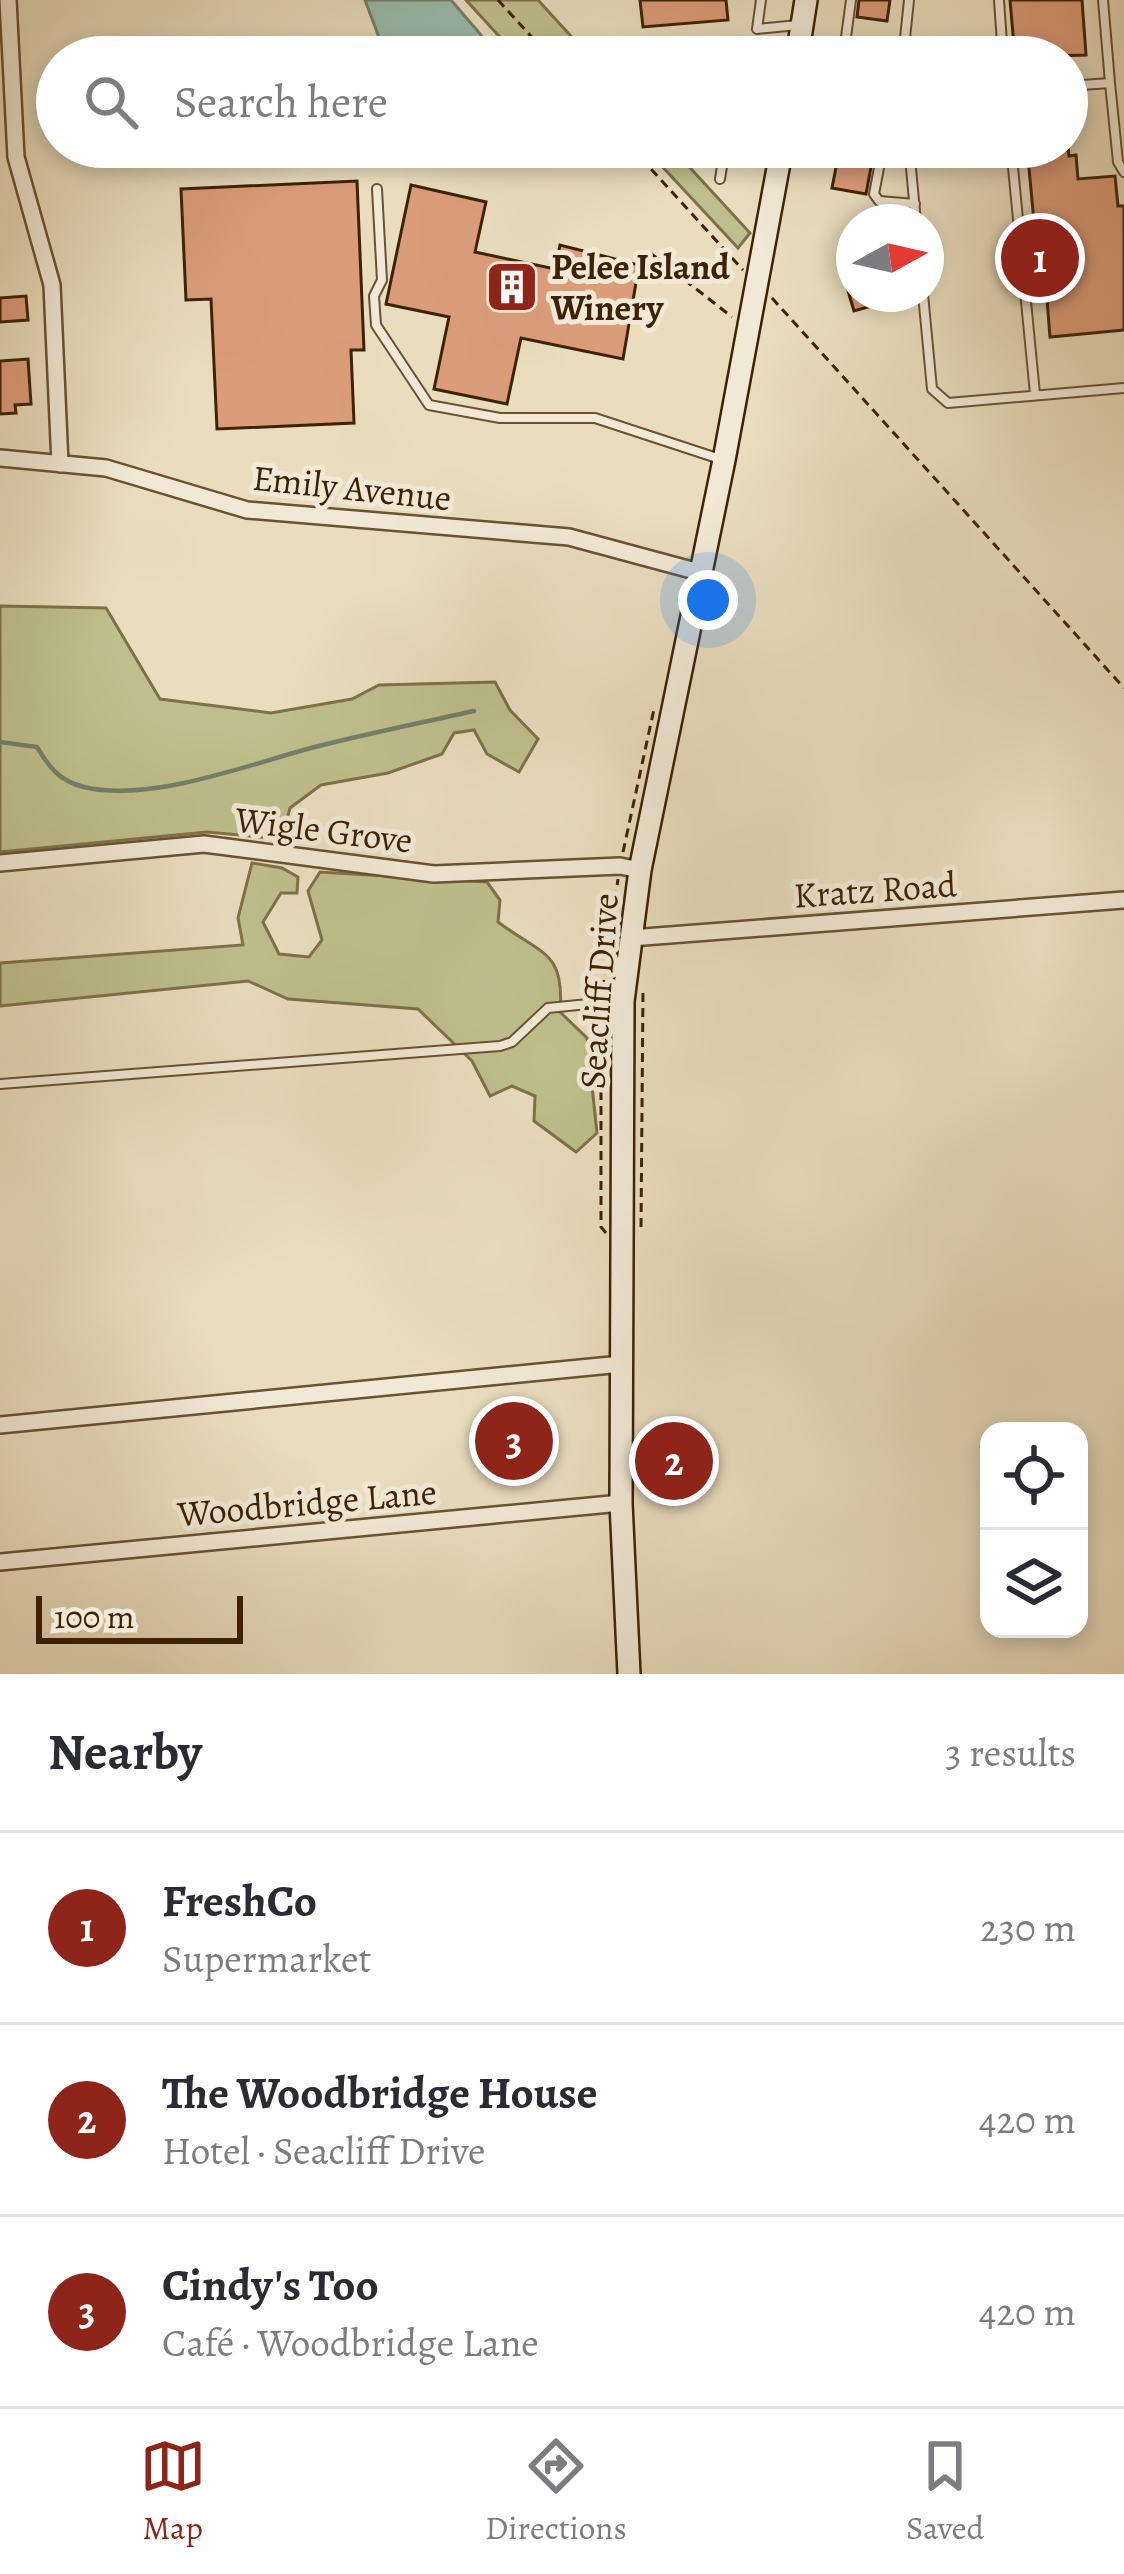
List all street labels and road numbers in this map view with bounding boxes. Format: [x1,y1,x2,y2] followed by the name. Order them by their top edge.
[250,453,454,522] street label: Emily Avenue
[232,794,415,865] street label: Wigle Grove
[792,859,959,920] street label: Kratz Road
[567,892,630,1091] street label: Seacliff Drive
[175,1467,439,1538] street label: Woodbridge Lane

